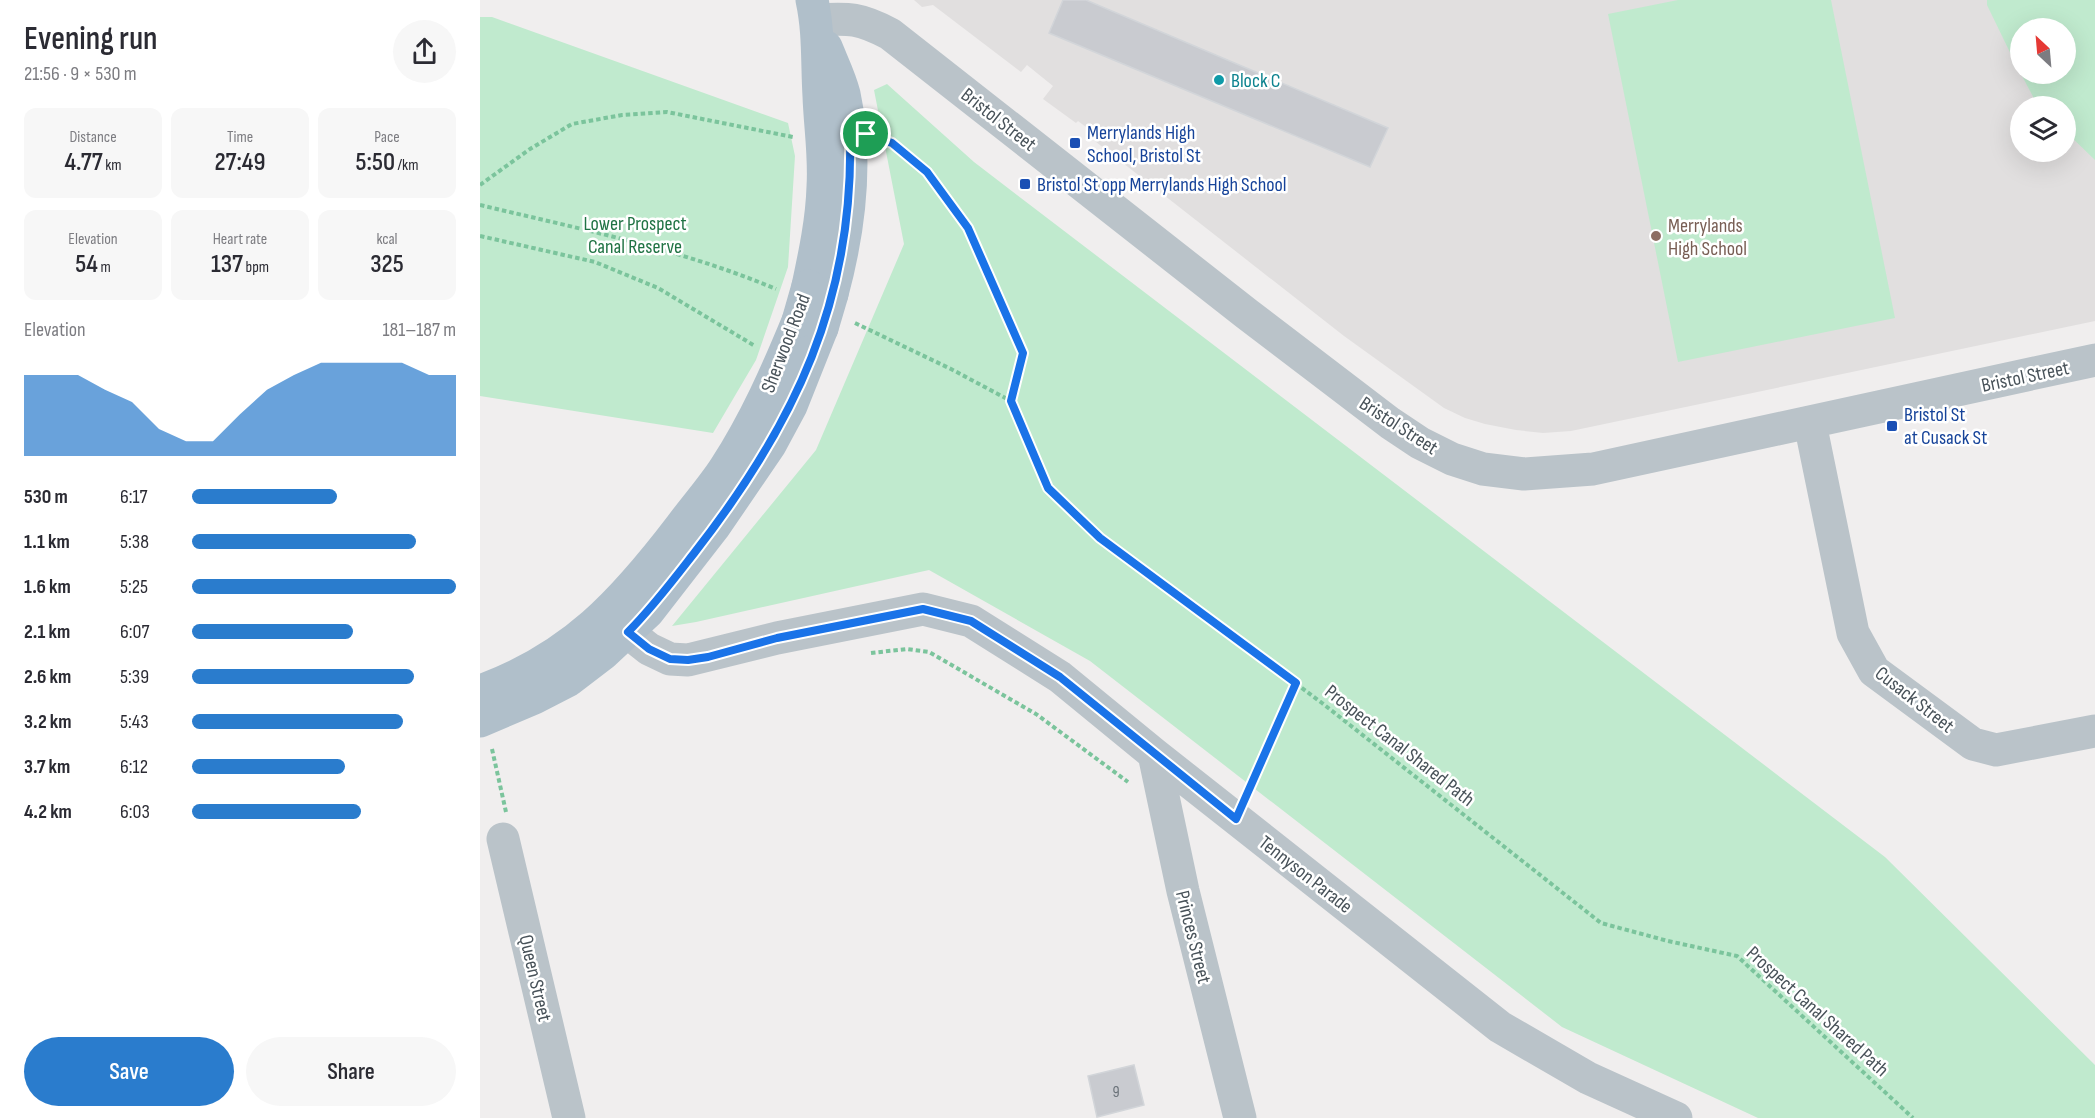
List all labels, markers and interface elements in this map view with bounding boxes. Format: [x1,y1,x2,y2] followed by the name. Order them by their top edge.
[2010,18,2076,84] north arrow
[2010,18,2076,162] map controls
[24,19,158,59] text: Evening run
[393,20,456,83] button: share
[24,62,137,86] text: 21:56 · 9 × 530 m
[1231,69,1280,93] place label: Block C
[1212,73,1226,87] marker: Block C
[956,83,1041,157] street label: Bristol Street
[2010,96,2076,162] button: layers
[840,108,891,159] pin
[849,117,882,150] icon: arrive
[1087,121,1201,168] place label: Merrylands High School, Bristol St
[69,128,117,147] text: Distance
[227,128,253,147] text: Time
[374,128,400,147] text: Pace
[1068,136,1082,150] marker: Merrylands High School, Bristol St
[64,147,103,178] text: 4.77
[215,147,265,178] text: 27:49
[356,147,395,178] text: 5:50
[103,156,122,175] text: km
[395,156,418,175] text: /km
[1037,173,1287,197] place label: Bristol St opp Merrylands High School
[1018,177,1032,191] marker: Bristol St opp Merrylands High School
[583,212,687,259] park label: Lower Prospect Canal Reserve
[1668,214,1747,261] place label: Merrylands High School
[1649,229,1663,243] marker: Merrylands High School
[68,230,118,249] text: Elevation
[213,230,267,249] text: Heart rate
[376,230,398,249] text: kcal
[75,249,98,280] text: 54
[211,249,243,280] text: 137
[370,249,404,280] text: 325
[98,258,111,277] text: m
[243,258,269,277] text: bpm
[756,291,816,396] street label: Sherwood Road
[24,318,86,342] text: Elevation
[382,318,456,342] text: 181–187 m
[1979,356,2071,398] street label: Bristol Street
[1355,392,1442,460] street label: Bristol Street
[1904,403,1987,450] place label: Bristol St at Cusack St
[1885,419,1899,433] marker: Bristol St at Cusack St
[24,485,68,509] text: 530 m
[120,485,148,509] text: 6:17
[24,530,70,554] text: 1.1 km
[120,530,149,554] text: 5:38
[24,575,71,599] text: 1.6 km
[120,575,148,599] text: 5:25
[24,620,70,644] text: 2.1 km
[120,620,149,644] text: 6:07
[1870,661,1959,738] street label: Cusack Street
[24,665,71,689] text: 2.6 km
[120,665,149,689] text: 5:39
[1320,680,1479,812] street label: Prospect Canal Shared Path
[24,710,72,734] text: 3.2 km
[120,710,149,734] text: 5:43
[24,755,70,779] text: 3.7 km
[120,755,148,779] text: 6:12
[24,800,72,824] text: 4.2 km
[120,800,150,824] text: 6:03
[1254,831,1357,919] street label: Tennyson Parade
[1170,888,1216,986] street label: Princes Street
[513,933,557,1024] street label: Queen Street
[1741,941,1894,1082] street label: Prospect Canal Shared Path
[24,1037,234,1106] button: Save
[246,1037,456,1106] button: Share
[1112,1083,1120,1102] house number: 9

